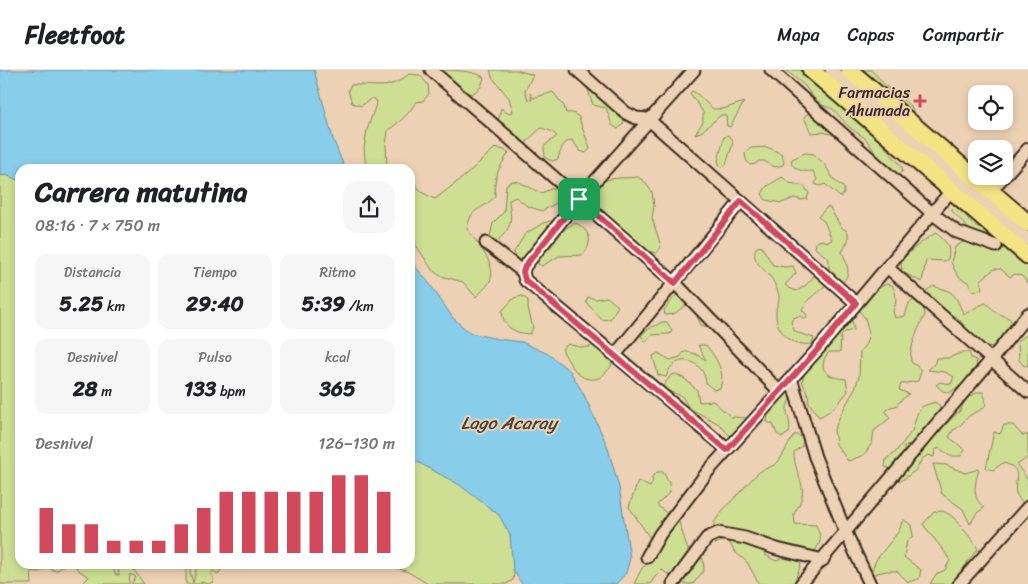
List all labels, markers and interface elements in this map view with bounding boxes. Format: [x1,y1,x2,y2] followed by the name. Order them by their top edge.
[25,14,125,56] text: Fleetfoot
[777,19,820,51] text: Mapa
[848,19,895,51] text: Capas
[923,19,1003,51] text: Compartir
[839,78,911,125] place label: Farmacias Ahumada
[968,85,1013,185] map controls
[968,85,1013,130] button: locate
[914,95,926,107] marker: Farmacias Ahumada
[968,140,1013,185] button: layers
[35,167,248,216] text: Carrera matutina
[558,178,600,220] pin
[343,181,395,233] button: share
[565,185,593,213] icon: arrive
[35,211,160,240] text: 08:16 · 7 × 750 m
[64,260,121,285] text: Distancia
[193,260,237,285] text: Tiempo
[319,260,356,285] text: Ritmo
[59,285,103,323] text: 5.25
[186,285,244,323] text: 29:40
[301,285,345,323] text: 5:39
[103,294,125,319] text: km
[345,294,374,319] text: /km
[67,345,118,370] text: Desnivel
[198,345,232,370] text: Pulso
[325,345,350,370] text: kcal
[73,370,98,408] text: 28
[184,370,216,408] text: 133
[320,370,356,408] text: 365
[98,379,112,404] text: m
[216,379,246,404] text: bpm
[461,407,560,439] water label: Lago Acaray
[35,429,93,458] text: Desnivel
[319,429,395,458] text: 126–130 m

